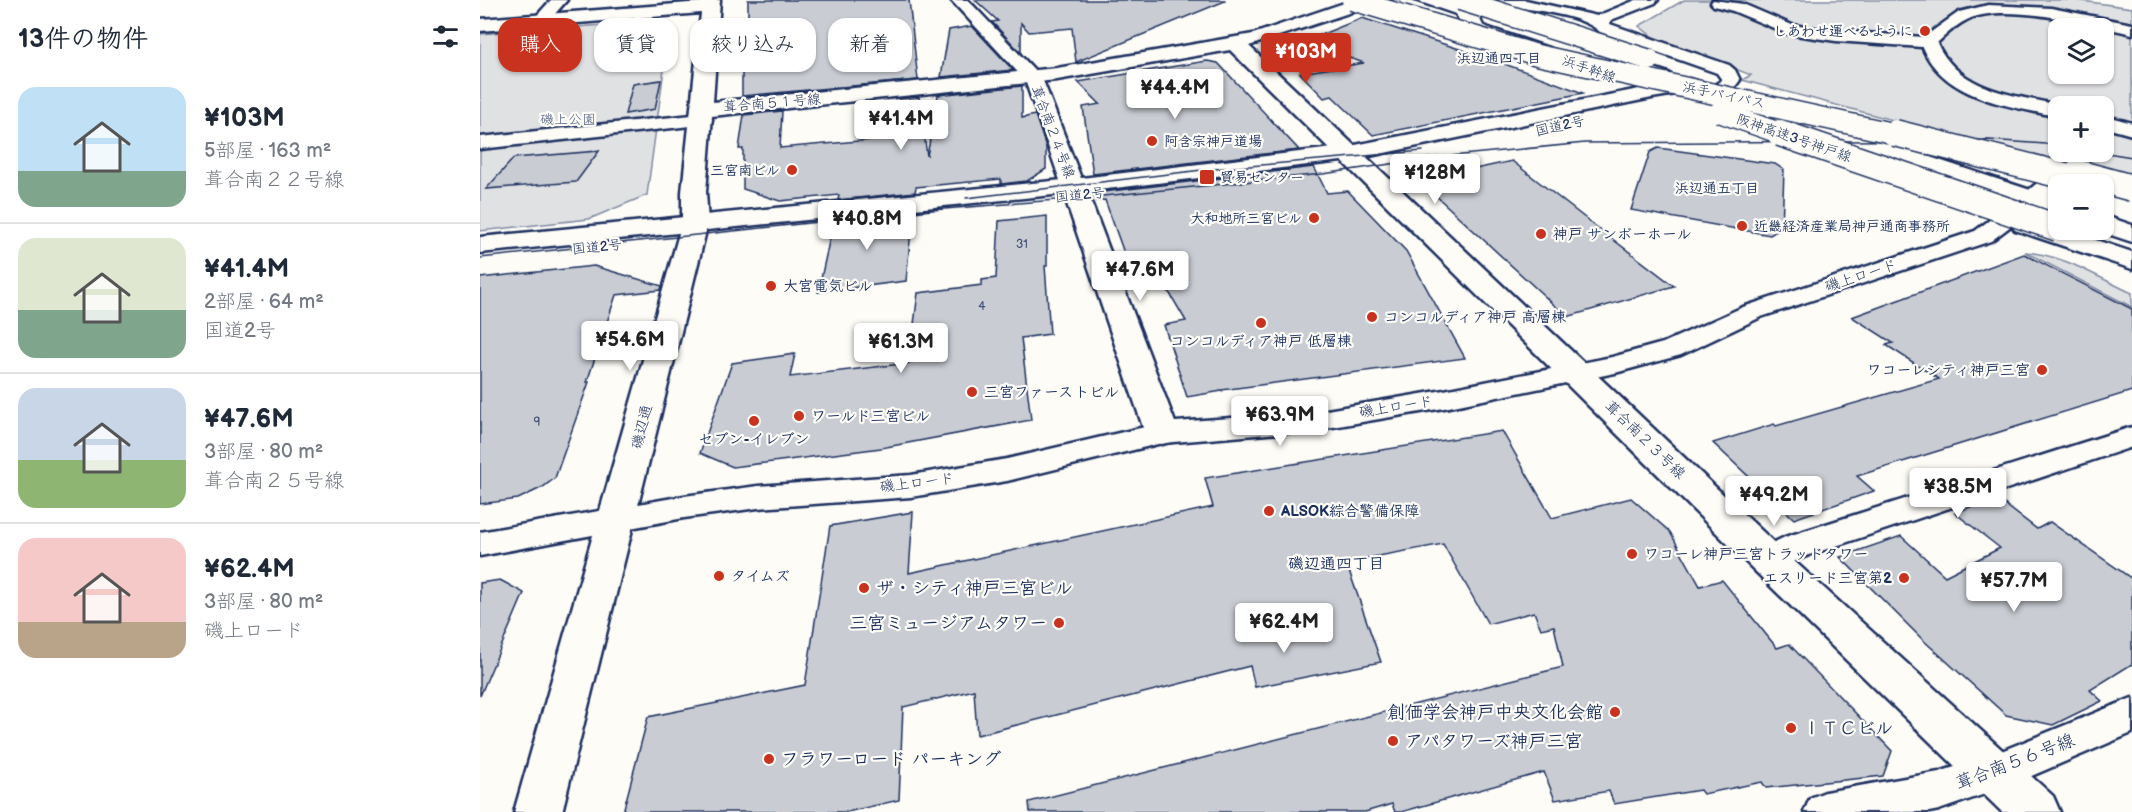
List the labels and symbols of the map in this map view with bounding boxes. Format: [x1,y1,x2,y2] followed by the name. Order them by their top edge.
[1773,23,1913,40] place label: しあわせ運べるように
[1918,24,1932,38] marker: しあわせ運べるように
[1264,33,1348,84] pin: ¥103M
[1457,50,1541,67] district label: 浜辺通四丁目
[1560,51,1618,87] street label: 浜手幹線
[1126,69,1224,120] pin: ¥44.4M
[1681,78,1767,112] street label: 浜手バイパス
[1028,83,1078,181] street label: 葺合南２４号線
[722,90,822,116] street label: 葺合南５１号線
[852,100,950,151] pin: ¥41.4M
[1734,110,1854,166] street label: 阪神高速3号神戸線
[540,111,596,128] park label: 磯上公園
[1534,112,1586,140] street label: 国道2号
[1164,133,1262,150] place label: 阿含宗神戸道場
[1145,134,1159,148] marker: 阿含宗神戸道場
[1393,154,1477,205] pin: ¥128M
[710,162,780,179] place label: 三宮南ビル
[785,163,799,177] marker: 三宮南ビル
[1198,168,1216,186] marker: 貿易センター
[1220,169,1304,186] place label: 貿易センター
[1675,180,1759,197] district label: 浜辺通五丁目
[1054,184,1106,206] street label: 国道2号
[818,200,916,251] pin: ¥40.8M
[1190,210,1302,227] place label: 大和地所三宮ビル
[1307,211,1321,225] marker: 大和地所三宮ビル
[1754,218,1950,235] place label: 近畿経済産業局神戸通商事務所
[1735,219,1749,233] marker: 近畿経済産業局神戸通商事務所
[1553,225,1691,244] place label: 神戸 サンボーホール
[1534,227,1548,241] marker: 神戸 サンボーホール
[571,236,623,258] street label: 国道2号
[1016,237,1028,252] house number: 31
[1091,251,1189,302] pin: ¥47.6M
[1822,255,1900,297] street label: 磯上ロード
[783,277,873,296] place label: 大宮電気ビル
[764,279,778,293] marker: 大宮電気ビル
[978,299,986,314] house number: 4
[1384,308,1566,327] place label: コンコルディア神戸 高層棟
[1365,310,1379,324] marker: コンコルディア神戸 高層棟
[1254,316,1268,330] marker: コンコルディア神戸 低層棟
[581,321,679,372] pin: ¥54.6M
[852,323,950,374] pin: ¥61.3M
[1170,332,1352,351] place label: コンコルディア神戸 低層棟
[1866,361,2030,380] place label: ワコーレシティ神戸三宮
[2035,363,2049,377] marker: ワコーレシティ神戸三宮
[984,383,1119,402] place label: 三宮ファーストビル
[965,385,979,399] marker: 三宮ファーストビル
[1357,392,1435,422] street label: 磯上ロード
[1231,396,1329,447] pin: ¥63.9M
[1601,397,1689,483] street label: 葺合南２３号線
[627,403,657,451] street label: 磯辺通
[811,407,930,426] place label: ワールド三宮ビル
[792,409,806,423] marker: ワールド三宮ビル
[747,414,761,428] marker: セブン-イレブン
[534,415,541,430] house number: 9
[698,430,810,449] place label: セブン-イレブン
[1909,468,2007,519] pin: ¥38.5M
[879,469,955,497] street label: 磯上ロード
[1725,476,1823,527] pin: ¥49.2M
[1280,502,1419,521] place label: ALSOK綜合警備保障
[1262,504,1276,518] marker: ALSOK綜合警備保障
[1644,545,1868,564] place label: ワコーレ神戸三宮トラッドタワー
[1625,547,1639,561] marker: ワコーレ神戸三宮トラッドタワー
[1288,555,1384,574] district label: 磯辺通四丁目
[1965,562,2063,613] pin: ¥57.7M
[731,567,790,586] place label: タイムズ
[712,569,726,583] marker: タイムズ
[1763,569,1892,588] place label: エスリード三宮第2
[1897,571,1911,585] marker: エスリード三宮第2
[876,578,1073,599] place label: ザ・シティ神戸三宮ビル
[857,581,871,595] marker: ザ・シティ神戸三宮ビル
[1235,603,1333,654] pin: ¥62.4M
[849,613,1047,634] place label: 三宮ミュージアムタワー
[1052,616,1066,630] marker: 三宮ミュージアムタワー
[1387,702,1603,723] place label: 創価学会神戸中央文化会館
[1608,705,1622,719] marker: 創価学会神戸中央文化会館
[1803,718,1893,739] place label: ＩＴＣビル
[1784,721,1798,735] marker: ＩＴＣビル
[1952,730,2078,794] street label: 葺合南５６号線
[1405,731,1582,752] place label: アパタワーズ神戸三宮
[1386,734,1400,748] marker: アパタワーズ神戸三宮
[781,749,1001,770] place label: フラワーロード パーキング
[762,752,776,766] marker: フラワーロード パーキング

